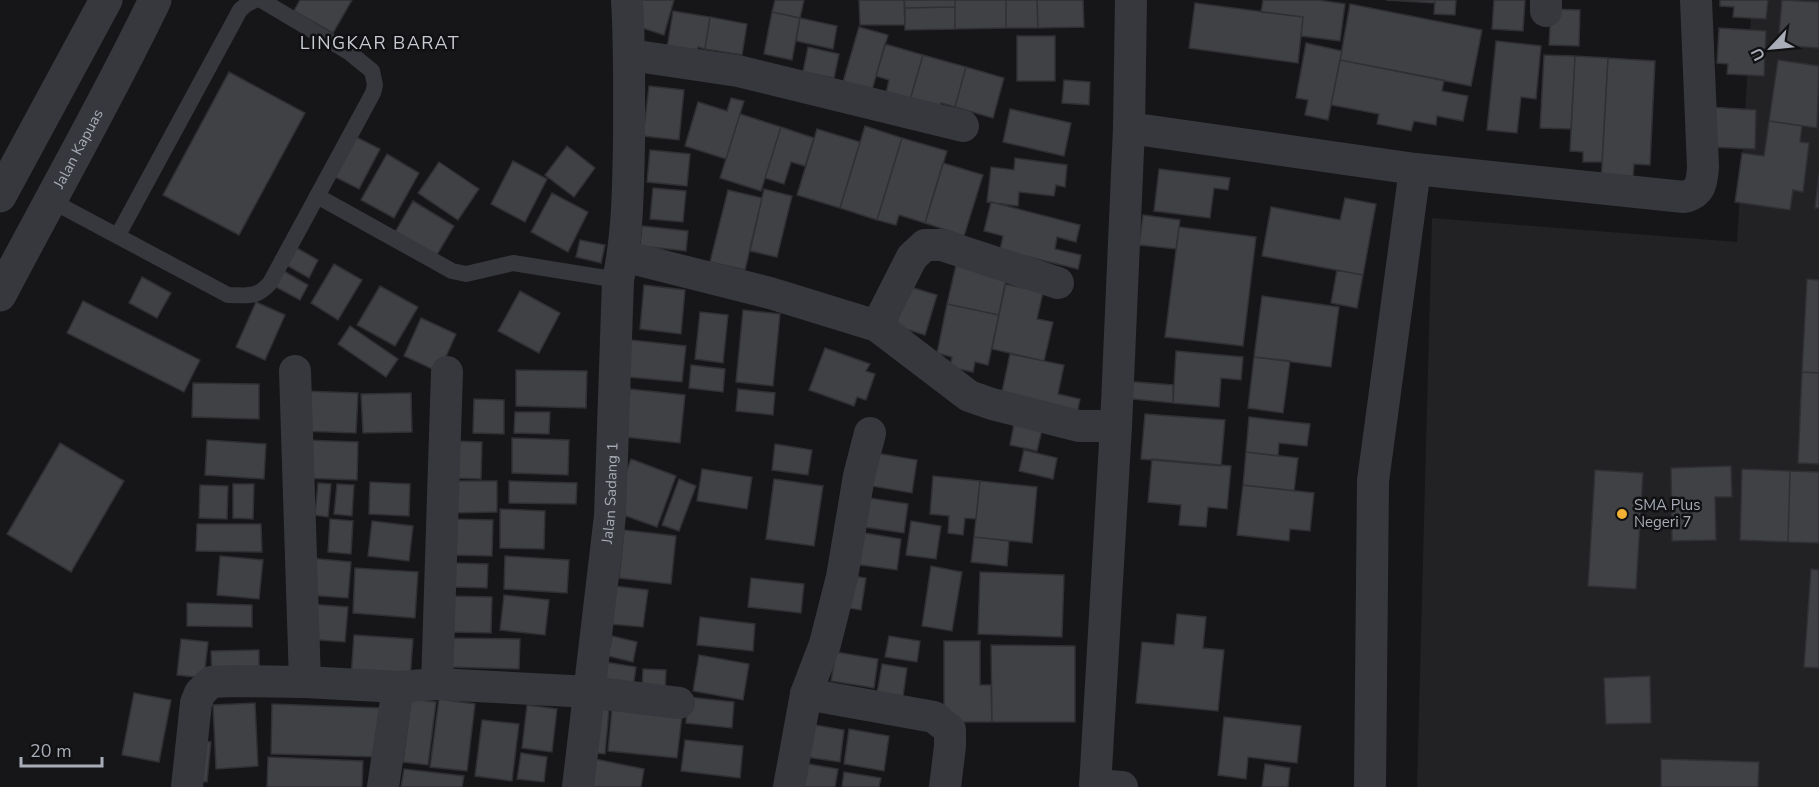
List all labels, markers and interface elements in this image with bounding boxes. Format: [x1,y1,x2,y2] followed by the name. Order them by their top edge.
[1741,18,1801,78] north arrow
[300,31,460,55] district label: LINGKAR BARAT
[1746,44,1771,64] text: U
[48,105,108,193] street label: Jalan Kapuas
[597,442,623,546] street label: Jalan Sadang 1
[1634,495,1700,532] place label: SMA Plus Negeri 7
[1615,507,1629,521] marker: SMA Plus Negeri 7
[21,730,102,768] scale bar
[30,739,72,763] text: 20 m

